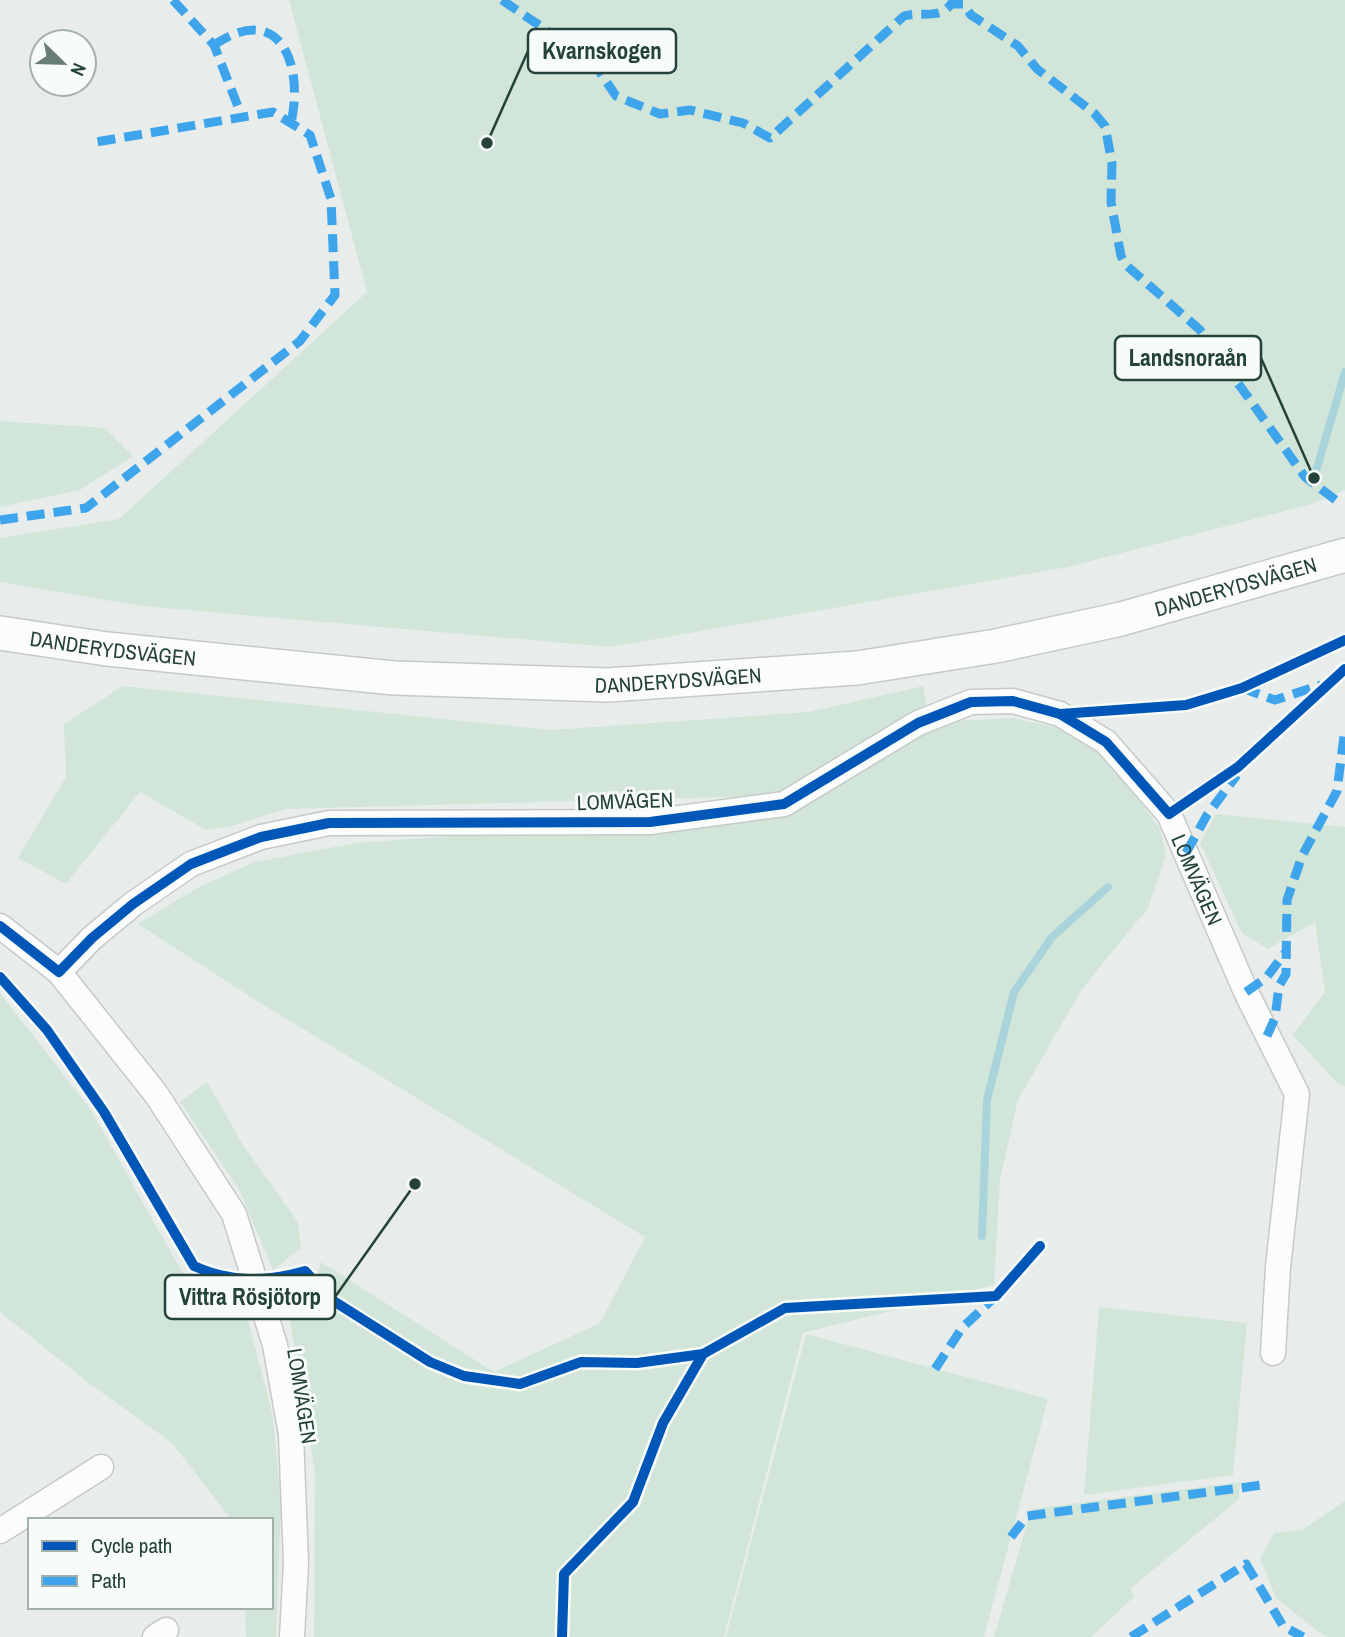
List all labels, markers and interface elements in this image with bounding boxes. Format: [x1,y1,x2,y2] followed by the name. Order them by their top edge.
[28,28,98,98] north arrow
[528,29,676,73] callout: Kvarnskogen
[542,35,662,66] text: Kvarnskogen
[64,59,93,80] text: N
[1115,336,1261,380] callout: Landsnoraån
[1129,342,1247,373] text: Landsnoraån
[1151,549,1320,623] street label: DANDERYDSVÄGEN
[28,623,197,672] street label: DANDERYDSVÄGEN
[594,660,762,700] street label: DANDERYDSVÄGEN
[576,785,674,817] street label: LOMVÄGEN
[1165,829,1230,929] street label: LOMVÄGEN
[165,1275,335,1319] callout: Vittra Rösjötorp
[179,1281,321,1312] text: Vittra Rösjötorp
[280,1346,324,1446] street label: LOMVÄGEN
[28,1518,273,1609] legend
[91,1531,172,1560] text: Cycle path
[91,1566,126,1595] text: Path

